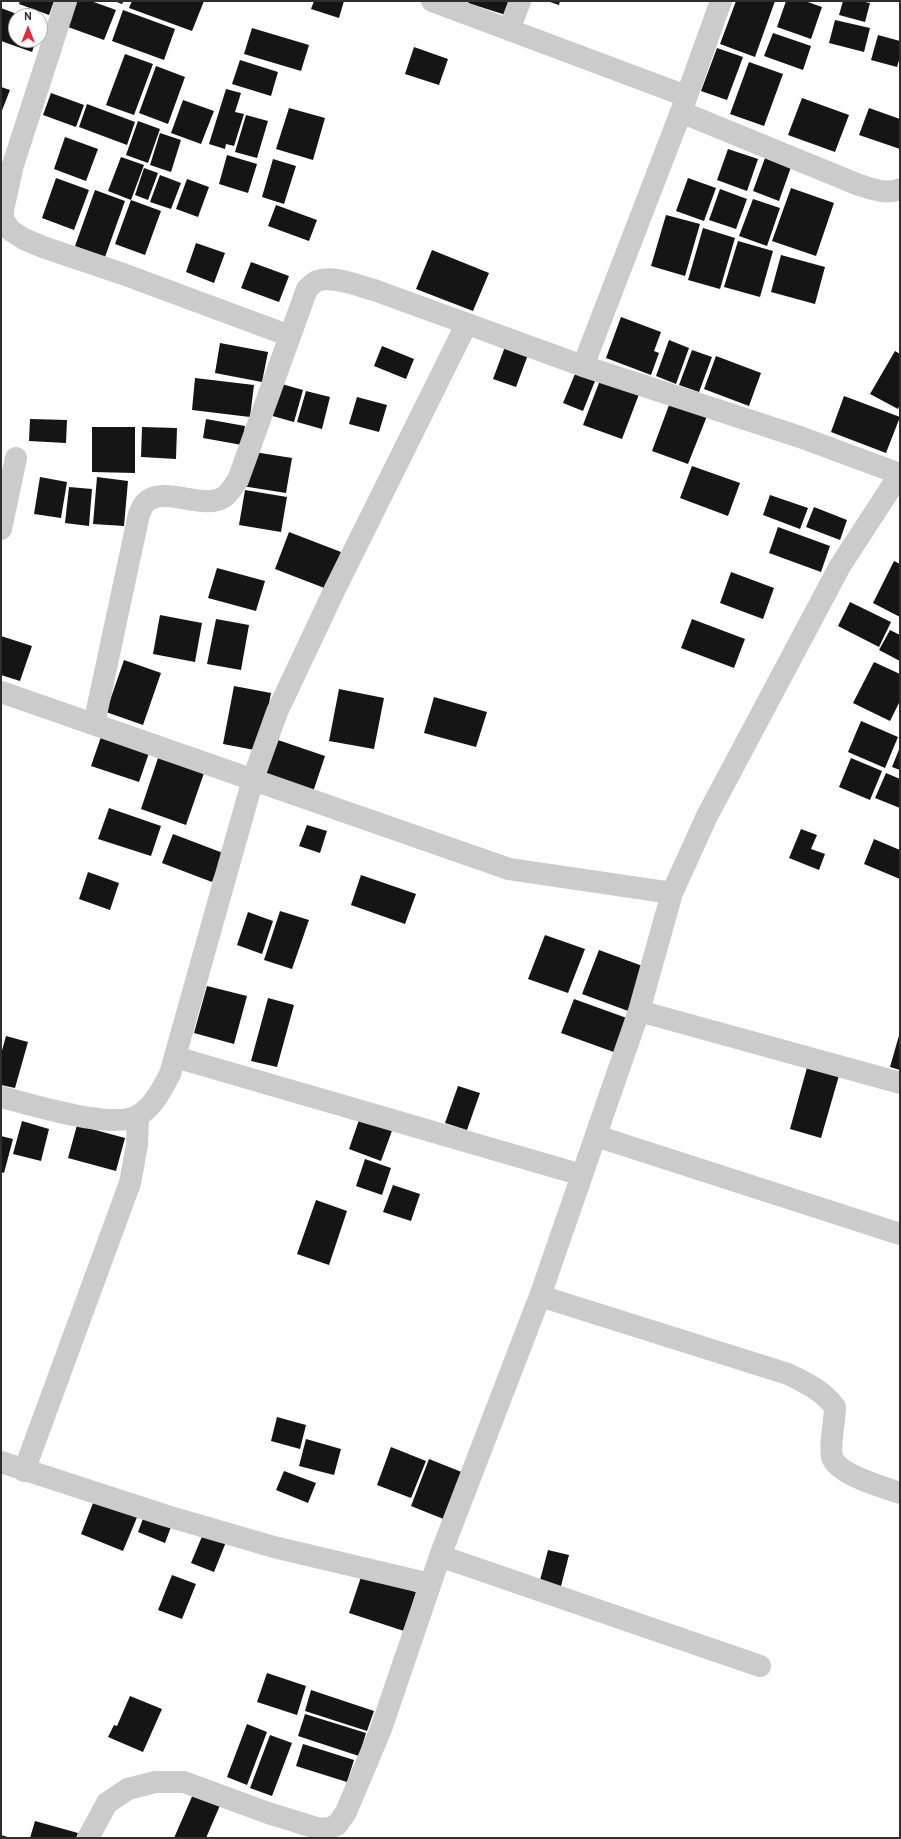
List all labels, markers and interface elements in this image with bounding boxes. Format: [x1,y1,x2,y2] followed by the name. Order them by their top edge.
[8,8,48,48] north arrow
[24,10,32,24] text: N

